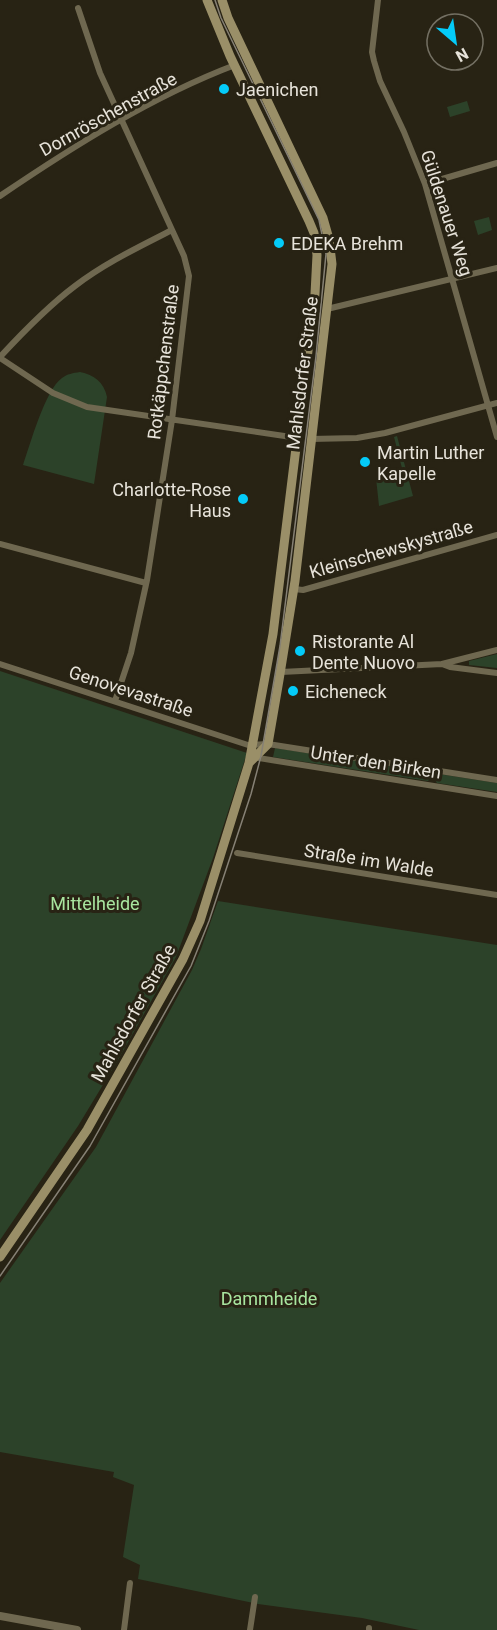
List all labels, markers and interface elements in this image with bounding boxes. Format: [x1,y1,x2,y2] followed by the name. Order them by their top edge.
[425,12,485,72] north arrow
[452,44,472,66] text: N
[36,68,180,160] street label: Dornröschenstraße
[236,79,318,100] place label: Jaenichen
[217,82,231,96] marker: Jaenichen
[417,147,477,279] street label: Güldenauer Weg
[291,233,403,254] place label: EDEKA Brehm
[272,236,286,250] marker: EDEKA Brehm
[143,283,183,441] street label: Rotkäppchenstraße
[282,295,322,451] street label: Mahlsdorfer Straße
[377,442,484,484] place label: Martin Luther Kapelle
[358,455,372,469] marker: Martin Luther Kapelle
[112,479,231,521] place label: Charlotte-Rose Haus
[236,492,250,506] marker: Charlotte-Rose Haus
[307,516,475,582] street label: Kleinschewskystraße
[312,631,415,673] place label: Ristorante Al Dente Nuovo
[293,644,307,658] marker: Ristorante Al Dente Nuovo
[66,661,196,721] street label: Genovevastraße
[305,681,387,702] place label: Eicheneck
[286,684,300,698] marker: Eicheneck
[309,741,443,783] street label: Unter den Birken
[303,839,435,881] street label: Straße im Walde
[50,893,140,914] park label: Mittelheide
[86,940,180,1086] street label: Mahlsdorfer Straße
[221,1288,317,1309] park label: Dammheide

